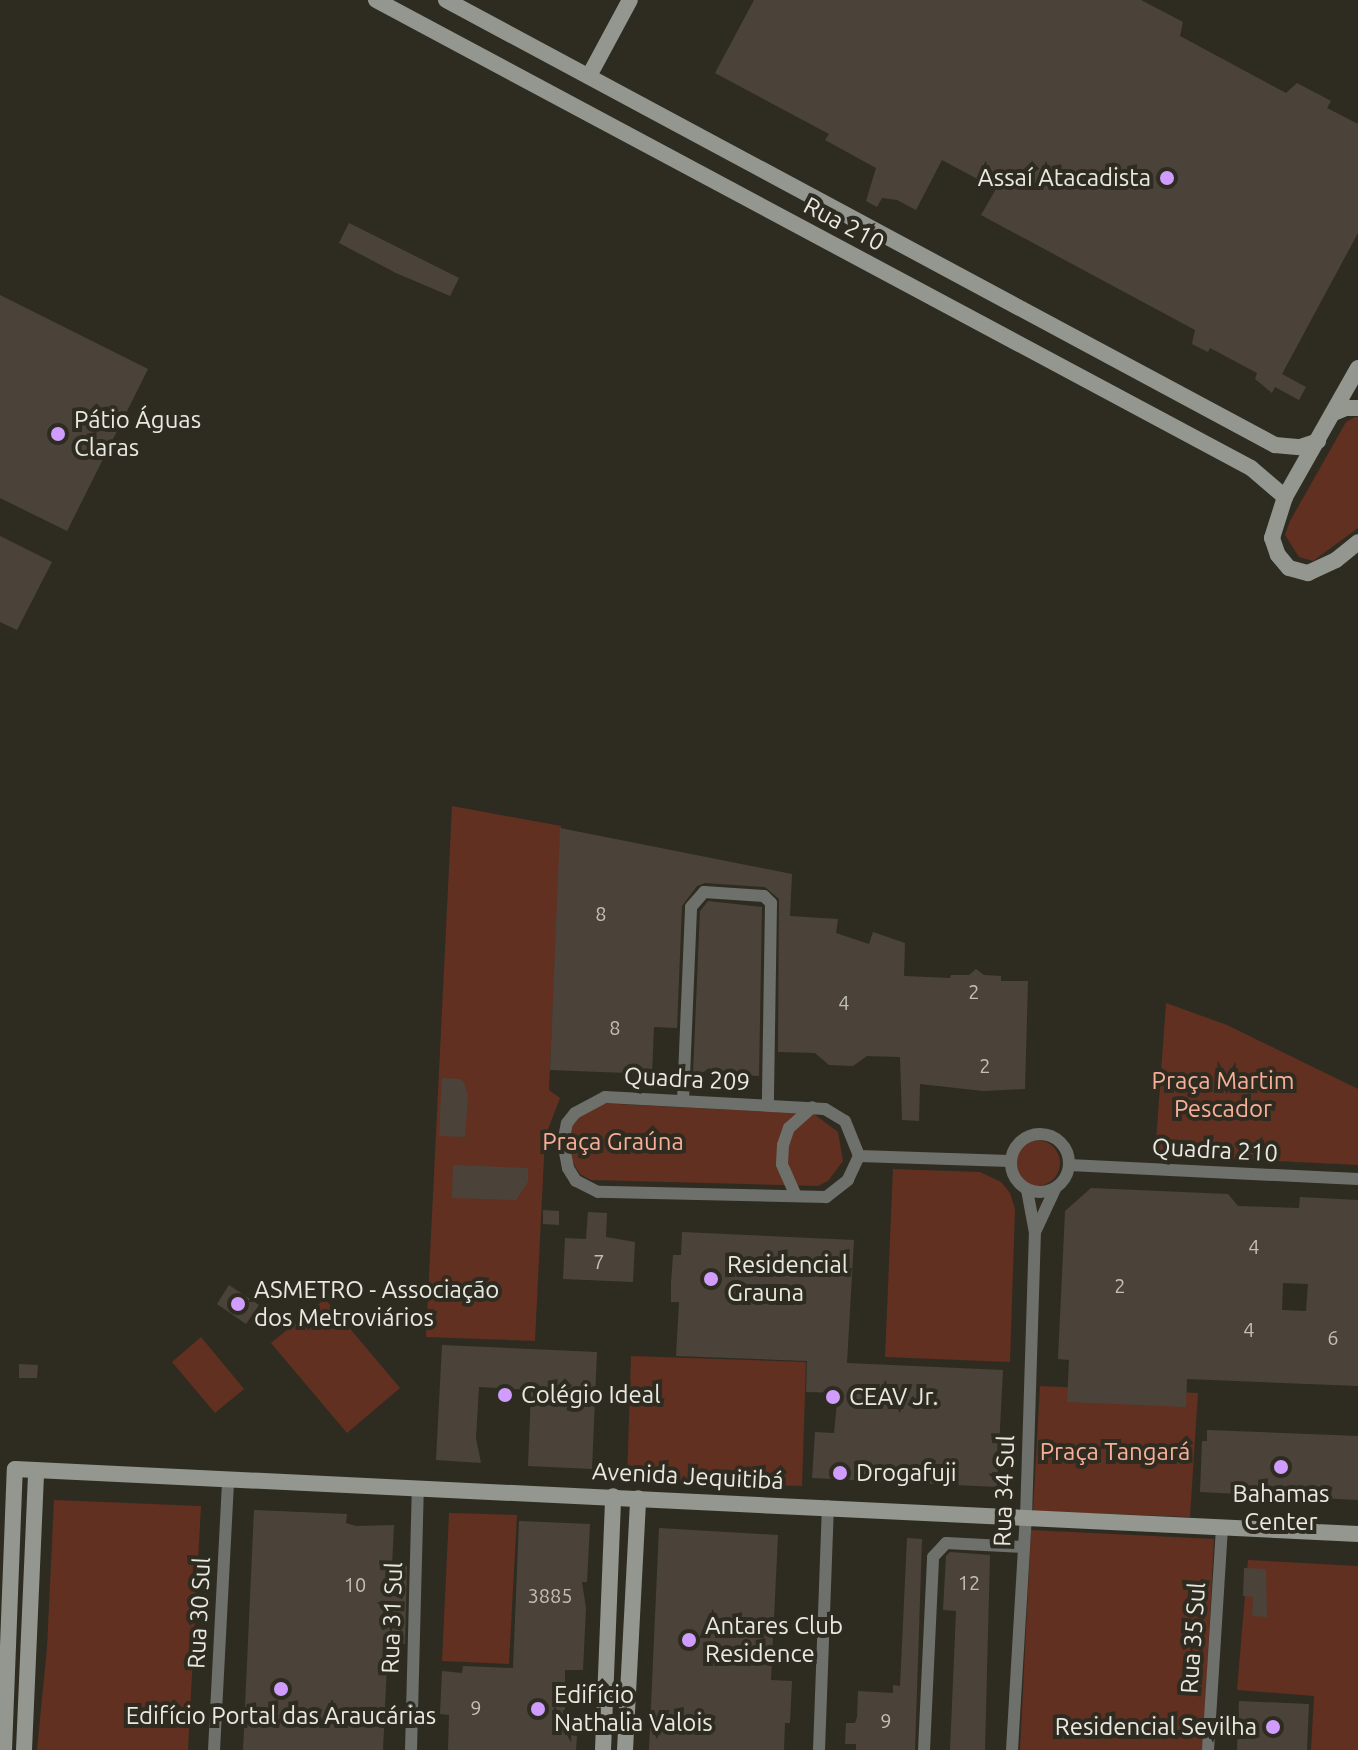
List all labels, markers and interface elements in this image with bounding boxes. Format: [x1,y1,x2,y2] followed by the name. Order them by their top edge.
[978,164,1151,192] place label: Assaí Atacadista
[1158,169,1176,187] marker: Assaí Atacadista
[799,191,889,257] street label: Rua 210
[74,406,201,462] place label: Pátio Águas Claras
[49,425,67,443] marker: Pátio Águas Claras
[595,901,607,925] house number: 8
[968,979,980,1003] house number: 2
[838,990,850,1014] house number: 4
[609,1015,621,1039] house number: 8
[979,1053,991,1077] house number: 2
[623,1061,751,1097] street label: Quadra 209
[1152,1067,1294,1123] park label: Praça Martim Pescador
[542,1128,684,1156] park label: Praça Graúna
[1151,1132,1279,1168] street label: Quadra 210
[1248,1234,1260,1258] house number: 4
[593,1249,605,1273] house number: 7
[727,1251,848,1307] place label: Residencial Grauna
[702,1270,720,1288] marker: Residencial Grauna
[1114,1273,1126,1297] house number: 2
[254,1276,499,1332] place label: ASMETRO - Associação dos Metroviários
[229,1295,247,1313] marker: ASMETRO - Associação dos Metroviários
[1243,1317,1255,1341] house number: 4
[1327,1325,1339,1349] house number: 6
[521,1381,660,1409] place label: Colégio Ideal
[849,1383,938,1411] place label: CEAV Jr.
[496,1386,514,1404] marker: Colégio Ideal
[824,1388,842,1406] marker: CEAV Jr.
[988,1435,1020,1547] street label: Rua 34 Sul
[1040,1438,1190,1466] park label: Praça Tangará
[591,1457,785,1495] street label: Avenida Jequitibá
[1272,1458,1290,1476] marker: Bahamas Center
[856,1459,957,1487] place label: Drogafuji
[831,1464,849,1482] marker: Drogafuji
[1232,1480,1330,1536] place label: Bahamas Center
[182,1557,216,1669] street label: Rua 30 Sul
[376,1562,408,1674] street label: Rua 31 Sul
[958,1570,980,1594] house number: 12
[344,1572,366,1596] house number: 10
[1175,1581,1211,1695] street label: Rua 35 Sul
[527,1583,573,1607] house number: 3885
[705,1612,843,1668] place label: Antares Club Residence
[680,1631,698,1649] marker: Antares Club Residence
[272,1680,290,1698] marker: Edifício Portal das Araucárias
[554,1681,713,1737] place label: Edifício Nathalia Valois
[470,1695,482,1719] house number: 9
[529,1700,547,1718] marker: Edifício Nathalia Valois
[126,1702,436,1730] place label: Edifício Portal das Araucárias
[880,1708,892,1732] house number: 9
[1055,1713,1257,1741] place label: Residencial Sevilha
[1264,1718,1282,1736] marker: Residencial Sevilha

